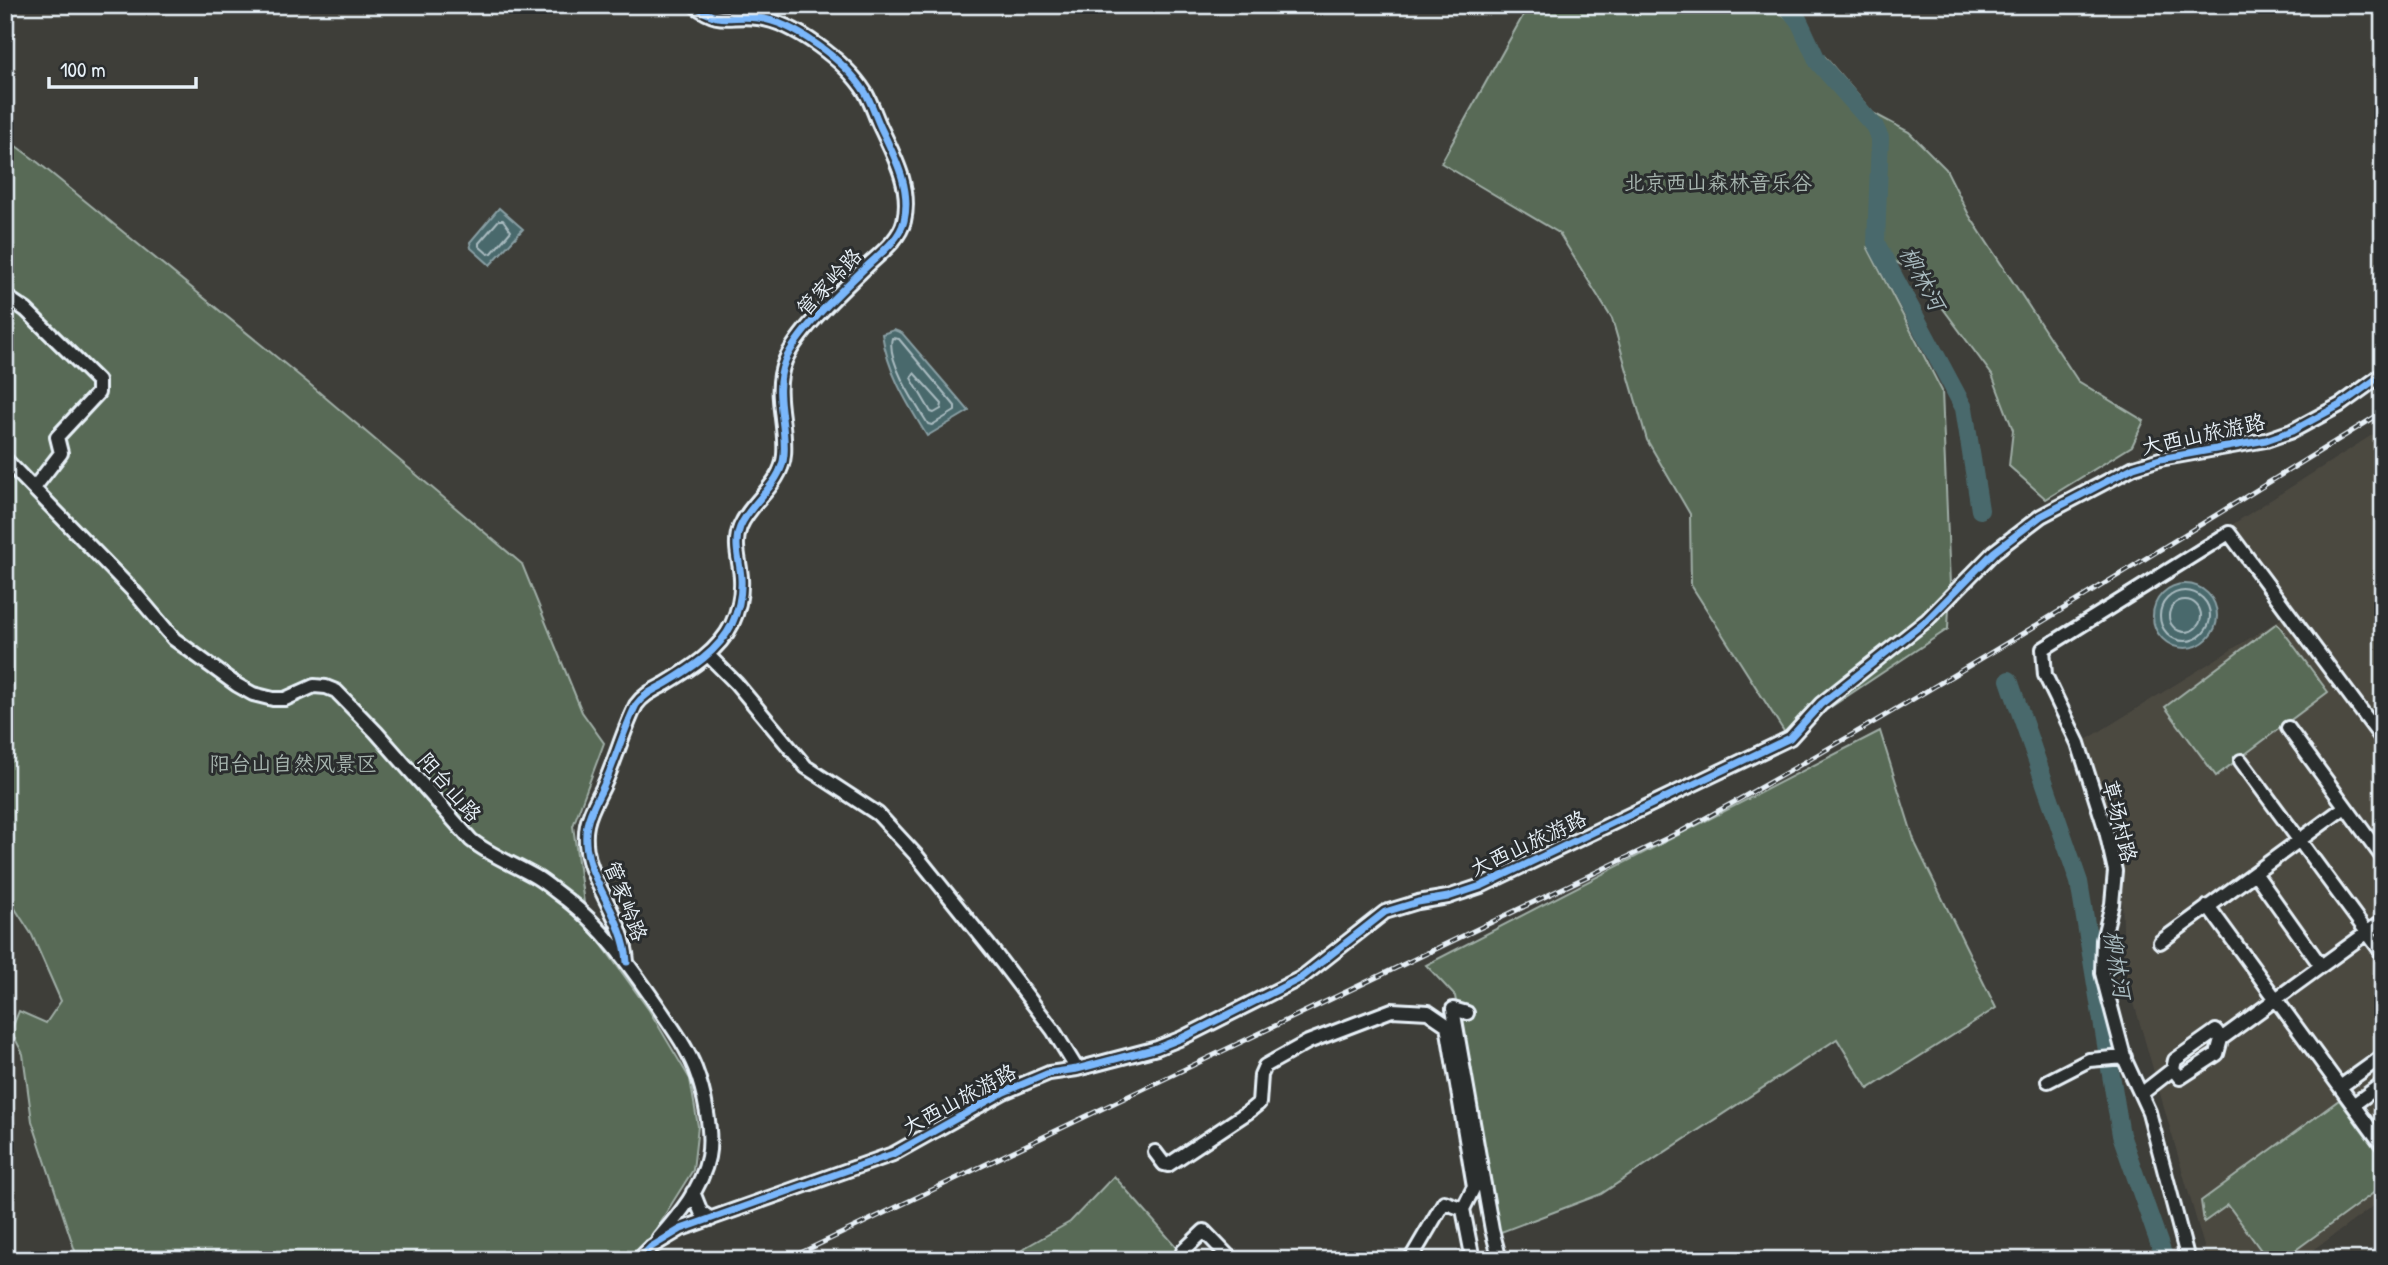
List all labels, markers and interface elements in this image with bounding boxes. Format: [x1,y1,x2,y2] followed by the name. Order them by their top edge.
[49,46,196,90] scale bar
[60,55,106,84] text: 100 m
[1624,168,1813,197] park label: 北京西山森林音乐谷
[1893,240,1955,319] water label: 柳林河
[790,241,868,323] street label: 管家岭路
[2138,407,2268,461] street label: 大西山旅游路
[412,746,488,828] street label: 阳台山路
[209,749,377,778] park label: 阳台山自然风景区
[2096,777,2144,865] street label: 草场村路
[1465,803,1591,883] street label: 大西山旅游路
[597,857,655,945] street label: 管家岭路
[2097,928,2139,1004] water label: 柳林河
[897,1057,1021,1141] street label: 大西山旅游路

